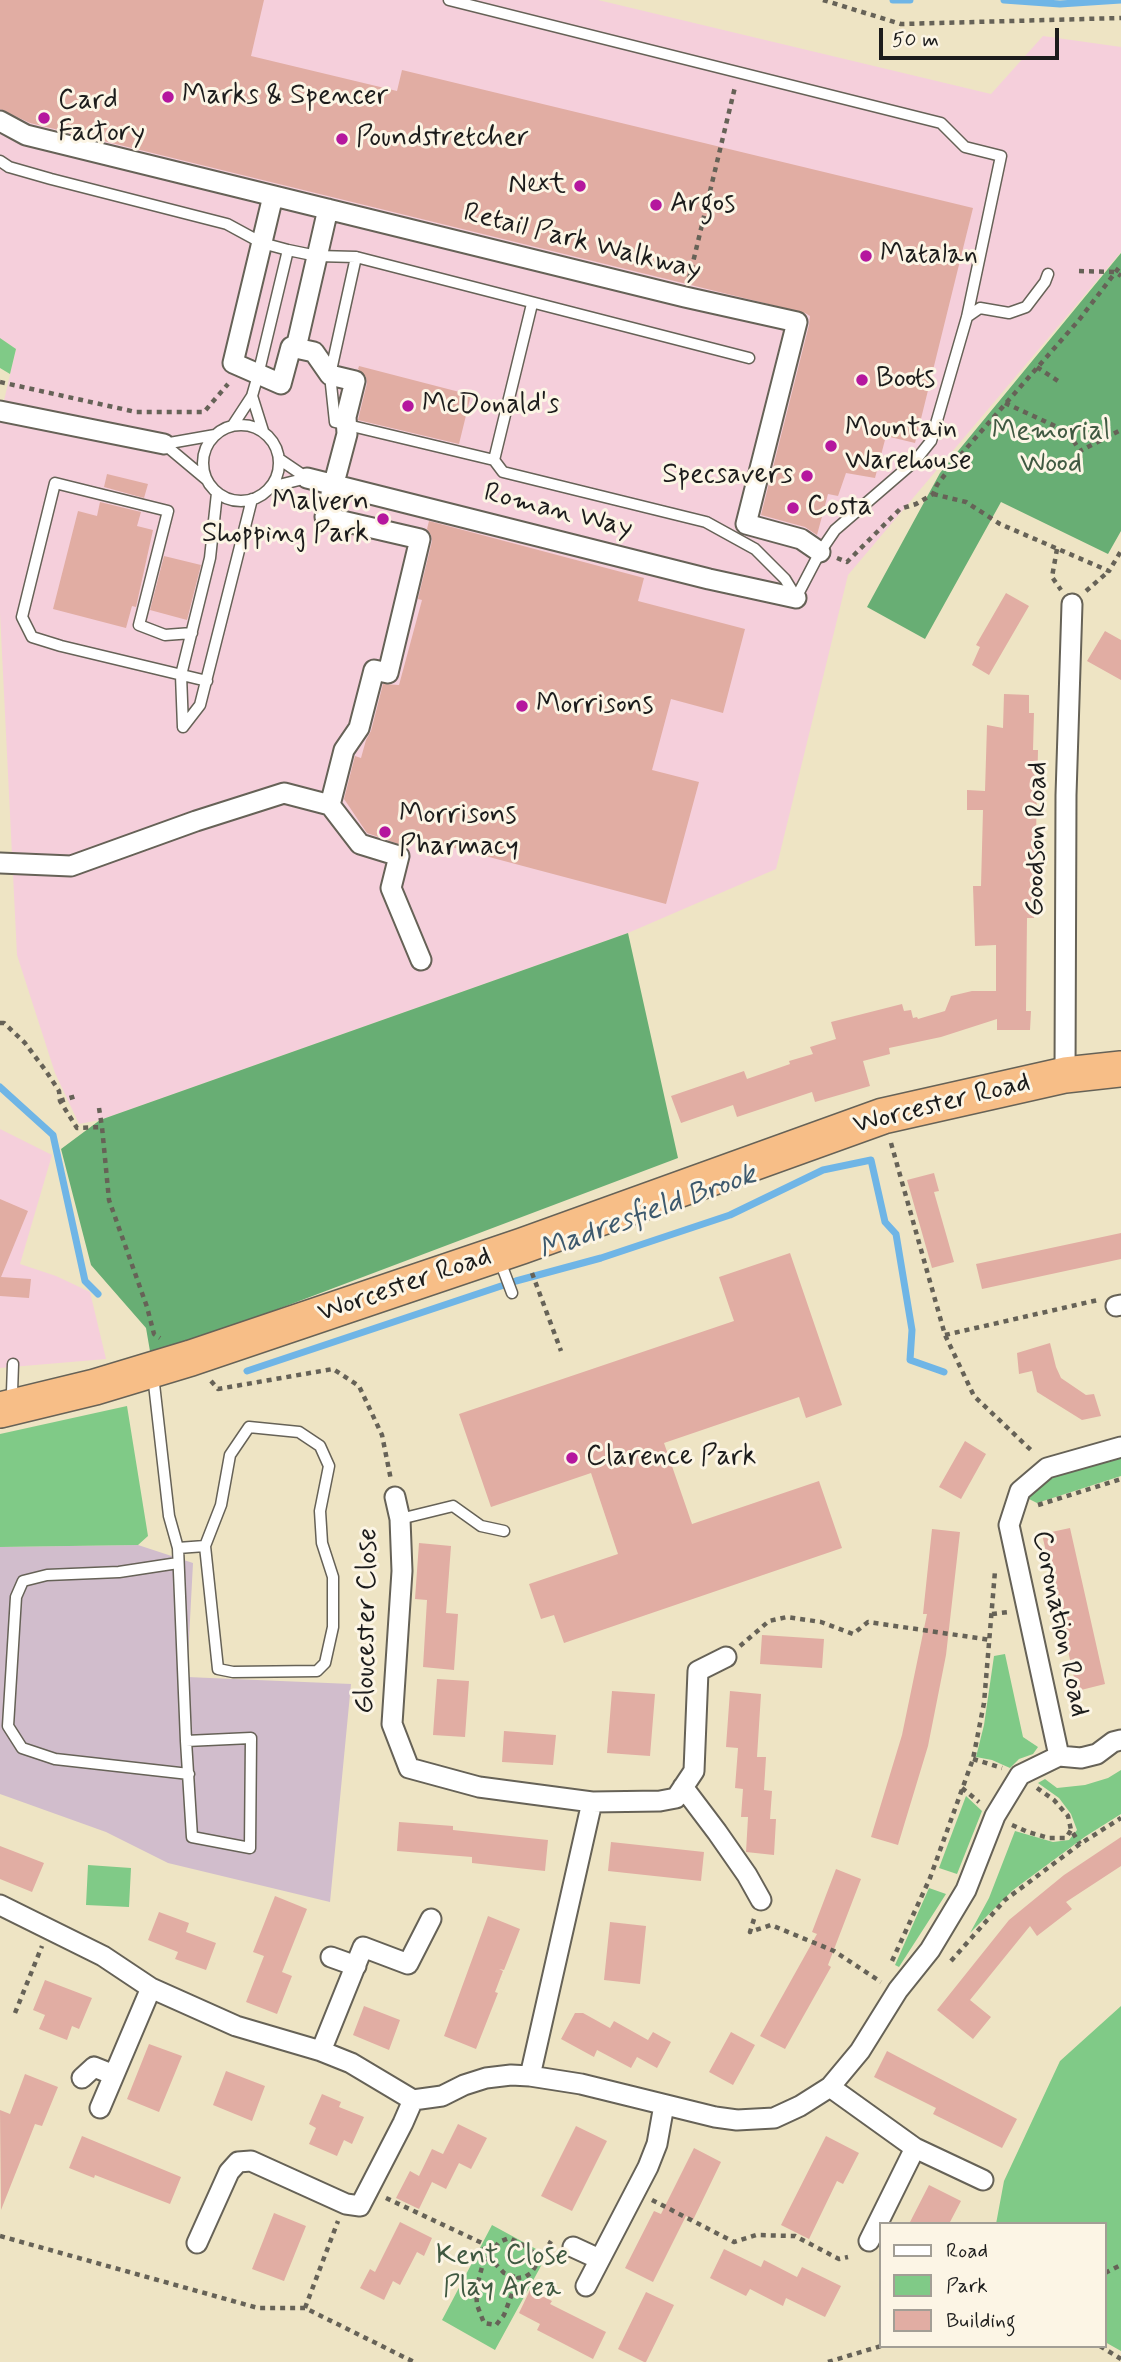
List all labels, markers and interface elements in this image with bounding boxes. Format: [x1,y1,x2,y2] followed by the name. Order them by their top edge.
[883,14,1063,58] scale bar
[892,26,939,54] text: 50 m
[182,80,388,114] place label: Marks & Spencer
[58,85,145,151] place label: Card Factory
[160,89,176,105] marker: Marks & Spencer
[36,110,52,126] marker: Card Factory
[356,122,529,156] place label: Poundstretcher
[334,131,350,147] marker: Poundstretcher
[508,169,566,203] place label: Next
[572,178,588,194] marker: Next
[670,188,735,222] place label: Argos
[460,197,704,289] street label: Retail Park Walkway
[648,197,664,213] marker: Argos
[880,239,978,273] place label: Matalan
[858,248,874,264] marker: Matalan
[876,363,935,397] place label: Boots
[854,372,870,388] marker: Boots
[422,389,559,423] place label: McDonald's
[400,398,416,414] marker: McDonald's
[845,413,972,479] place label: Mountain Warehouse
[992,416,1110,482] park label: Memorial Wood
[823,438,839,454] marker: Mountain Warehouse
[662,459,793,493] place label: Specsavers
[799,468,815,484] marker: Specsavers
[480,477,636,547] street label: Roman Way
[202,486,369,552] place label: Malvern Shopping Park
[807,491,872,525] place label: Costa
[785,500,801,516] marker: Costa
[375,511,391,527] marker: Malvern Shopping Park
[536,689,654,723] place label: Morrisons
[514,698,530,714] marker: Morrisons
[1020,761,1056,917] street label: Goodson Road
[399,799,519,865] place label: Morrisons Pharmacy
[377,824,393,840] marker: Morrisons Pharmacy
[850,1067,1034,1143] street label: Worcester Road
[534,1158,762,1270] water label: Madresfield Brook
[314,1241,496,1331] street label: Worcester Road
[586,1441,756,1475] place label: Clarence Park
[564,1450,580,1466] marker: Clarence Park
[350,1528,386,1714] street label: Gloucester Close
[1023,1528,1095,1720] street label: Coronation Road
[880,2222,1107,2348] legend
[946,2237,988,2265] text: Road
[436,2240,568,2306] park label: Kent Close Play Area
[946,2272,988,2300] text: Park
[946,2307,1016,2335] text: Building

